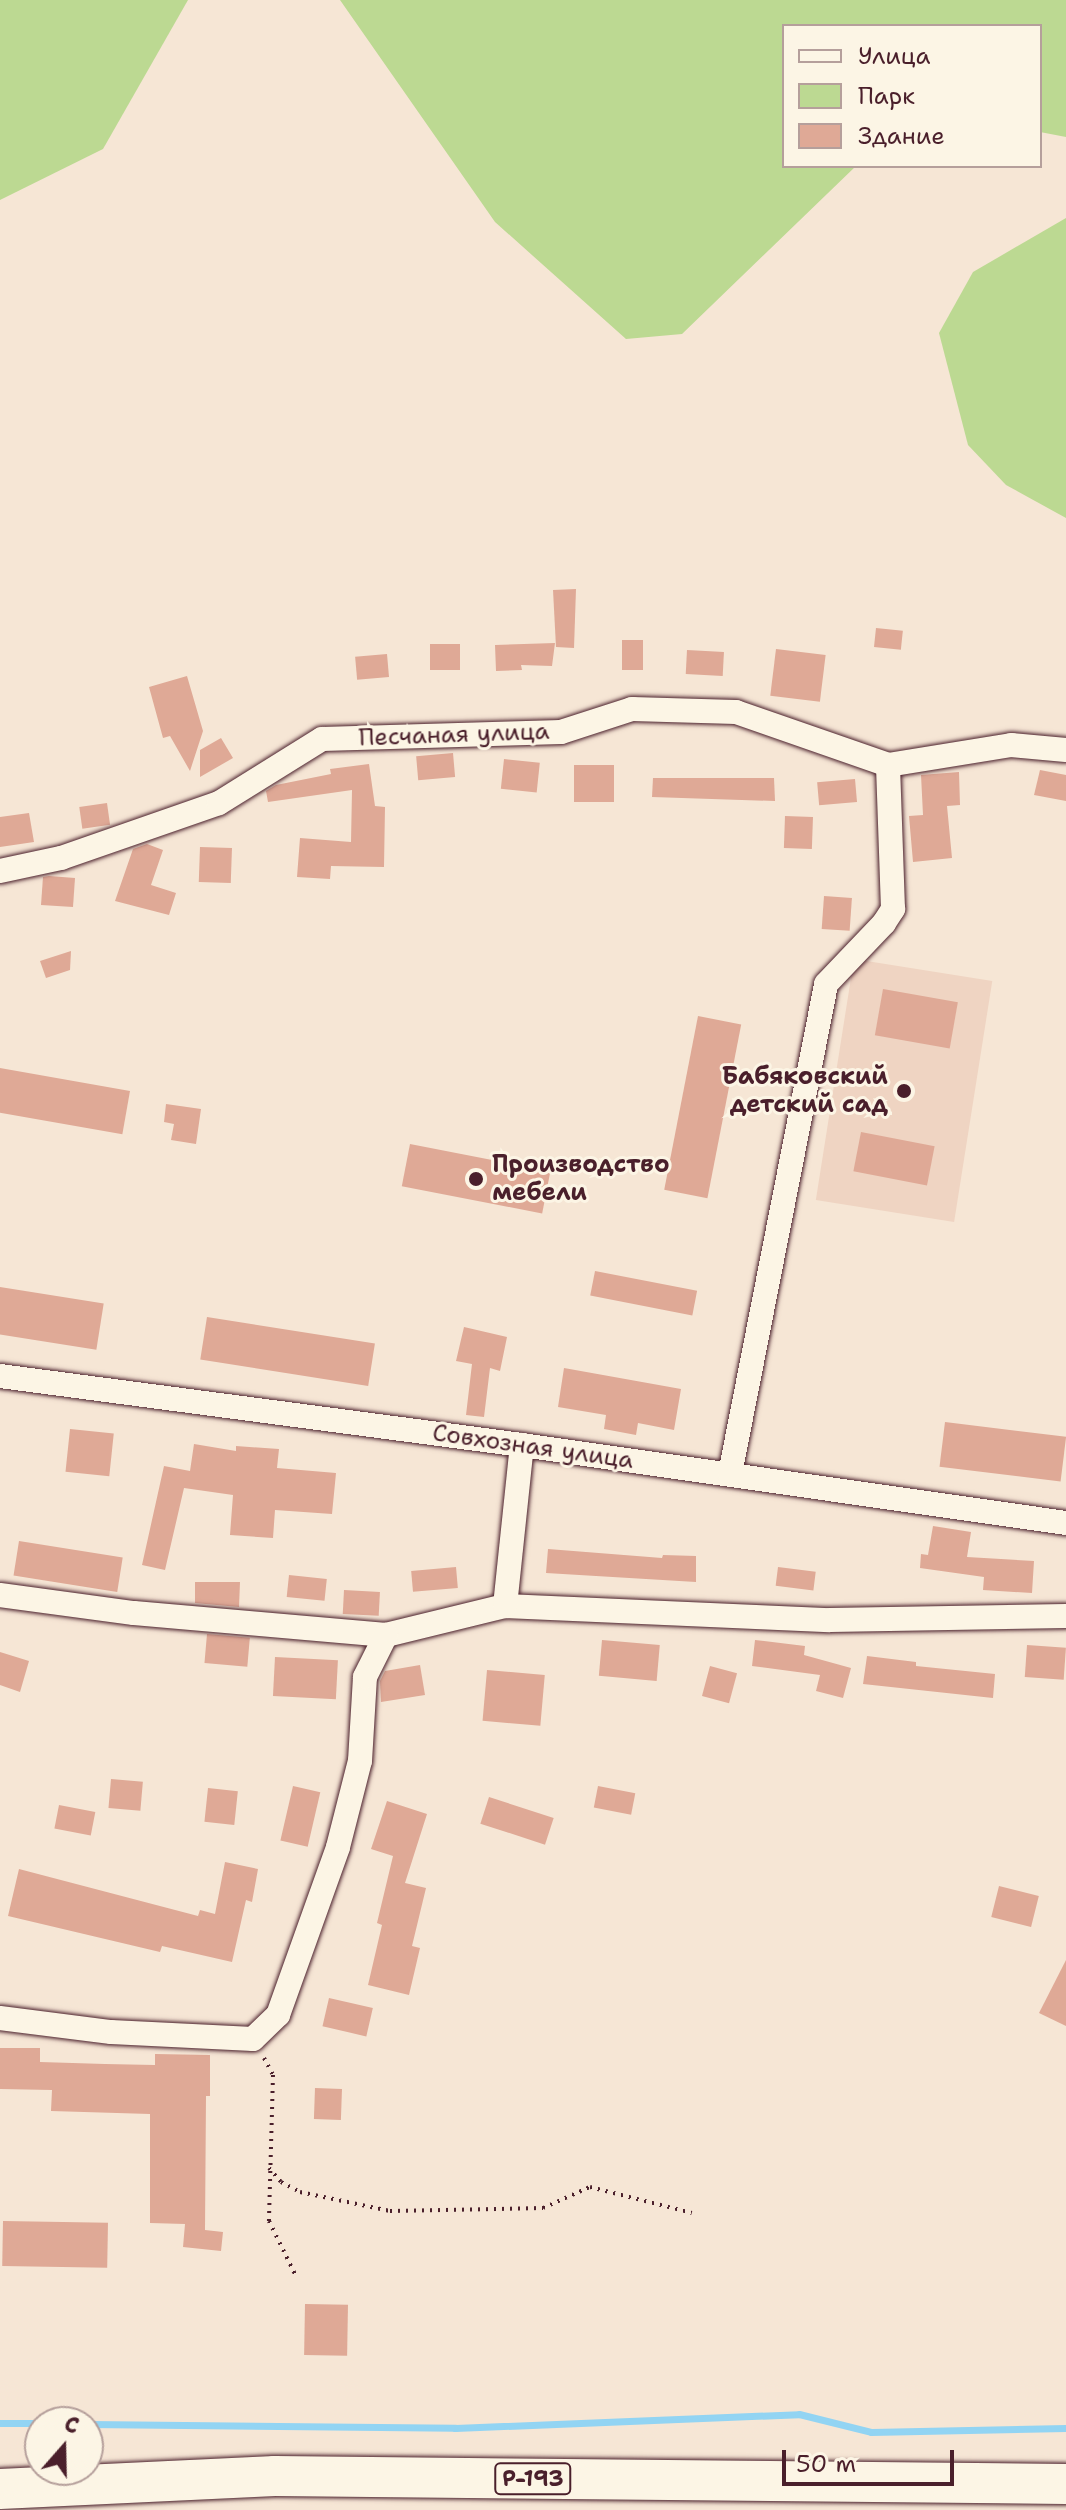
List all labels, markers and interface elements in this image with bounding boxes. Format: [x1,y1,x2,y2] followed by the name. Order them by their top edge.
[782,24,1042,168] legend
[858,40,931,72] text: Улица
[858,80,915,112] text: Парк
[858,120,945,152] text: Здание
[358,717,550,753] street label: Песчаная улица
[722,1063,888,1119] place label: Бабяковский детский сад
[895,1082,913,1100] marker: Бабяковский детский сад
[492,1151,670,1207] place label: Производство мебели
[467,1170,485,1188] marker: Производство мебели
[431,1419,635,1475] street label: Совхозная улица
[24,2406,104,2486] north arrow
[60,2409,83,2441] text: С
[786,2434,958,2484] scale bar
[796,2448,856,2480] text: 50 m
[493,2461,573,2497] road number: Р-193

